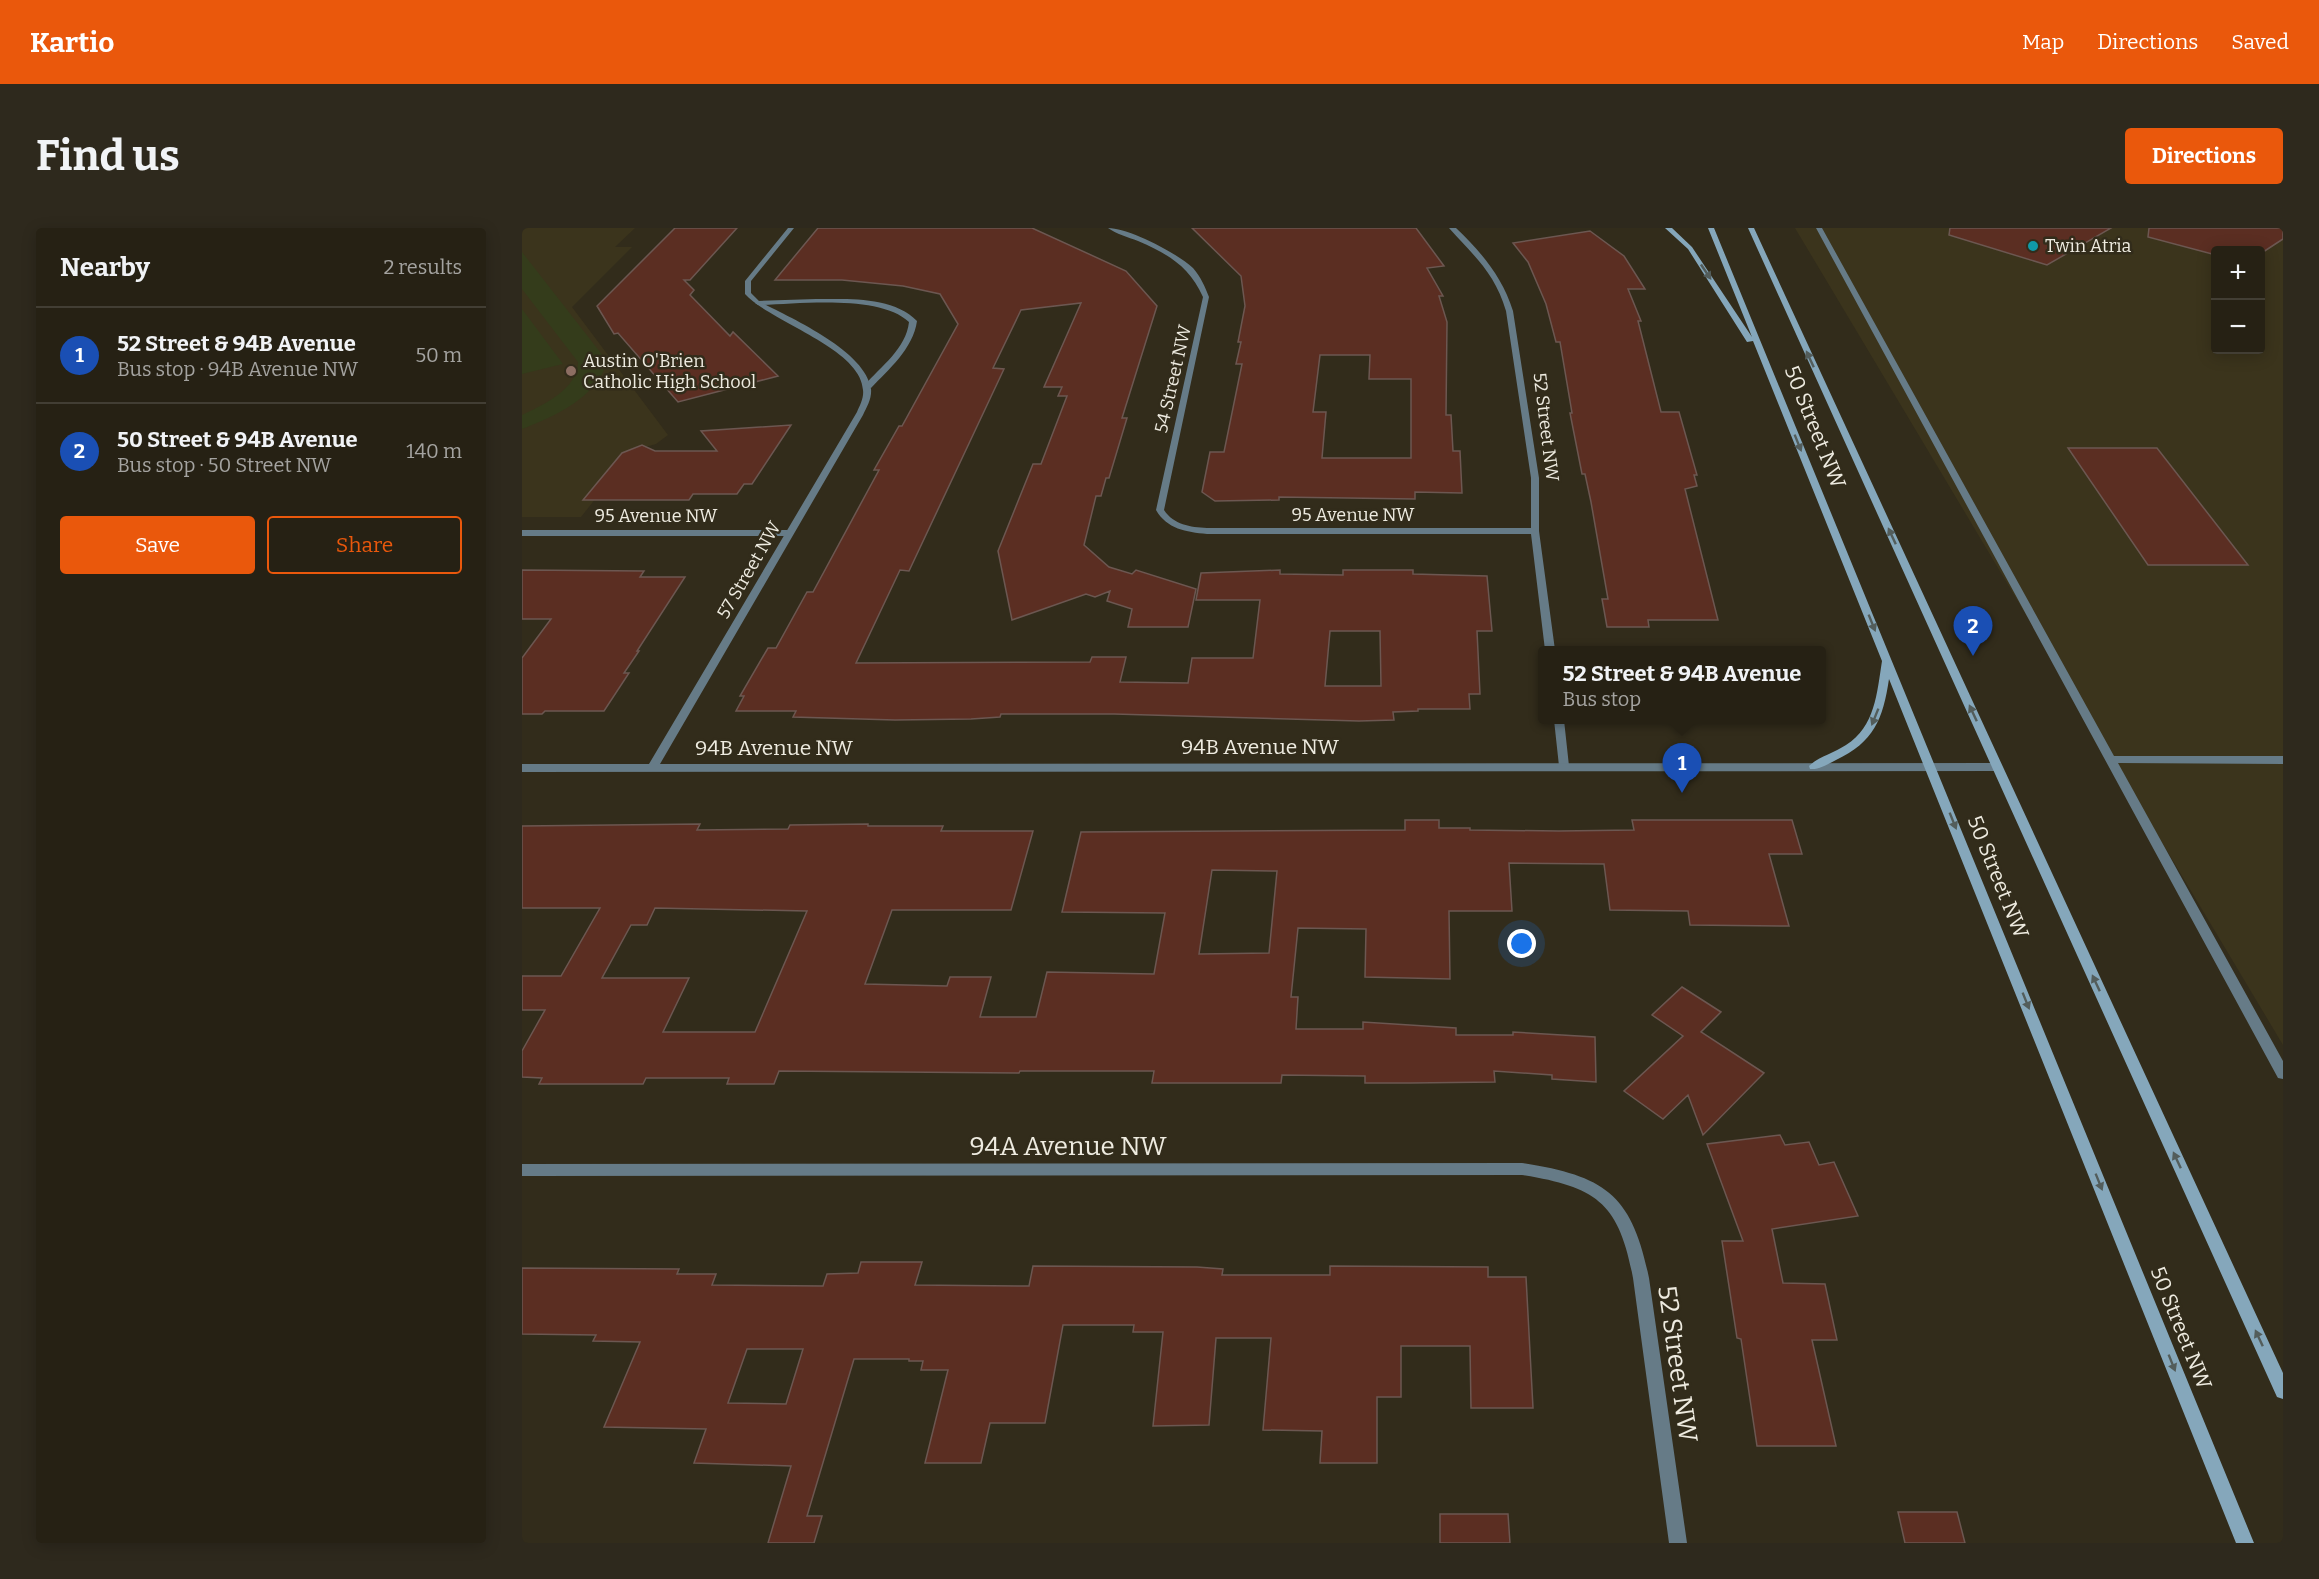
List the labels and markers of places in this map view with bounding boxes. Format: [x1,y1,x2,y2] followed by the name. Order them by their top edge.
[2045,235,2131,257] place label: Twin Atria
[2026,239,2040,253] marker: Twin Atria
[583,350,756,393] place label: Austin O'Brien Catholic High School
[564,364,578,378] marker: Austin O'Brien Catholic High School
[1954,606,1992,656] pin: 2
[1662,744,1702,793] pin: 1

